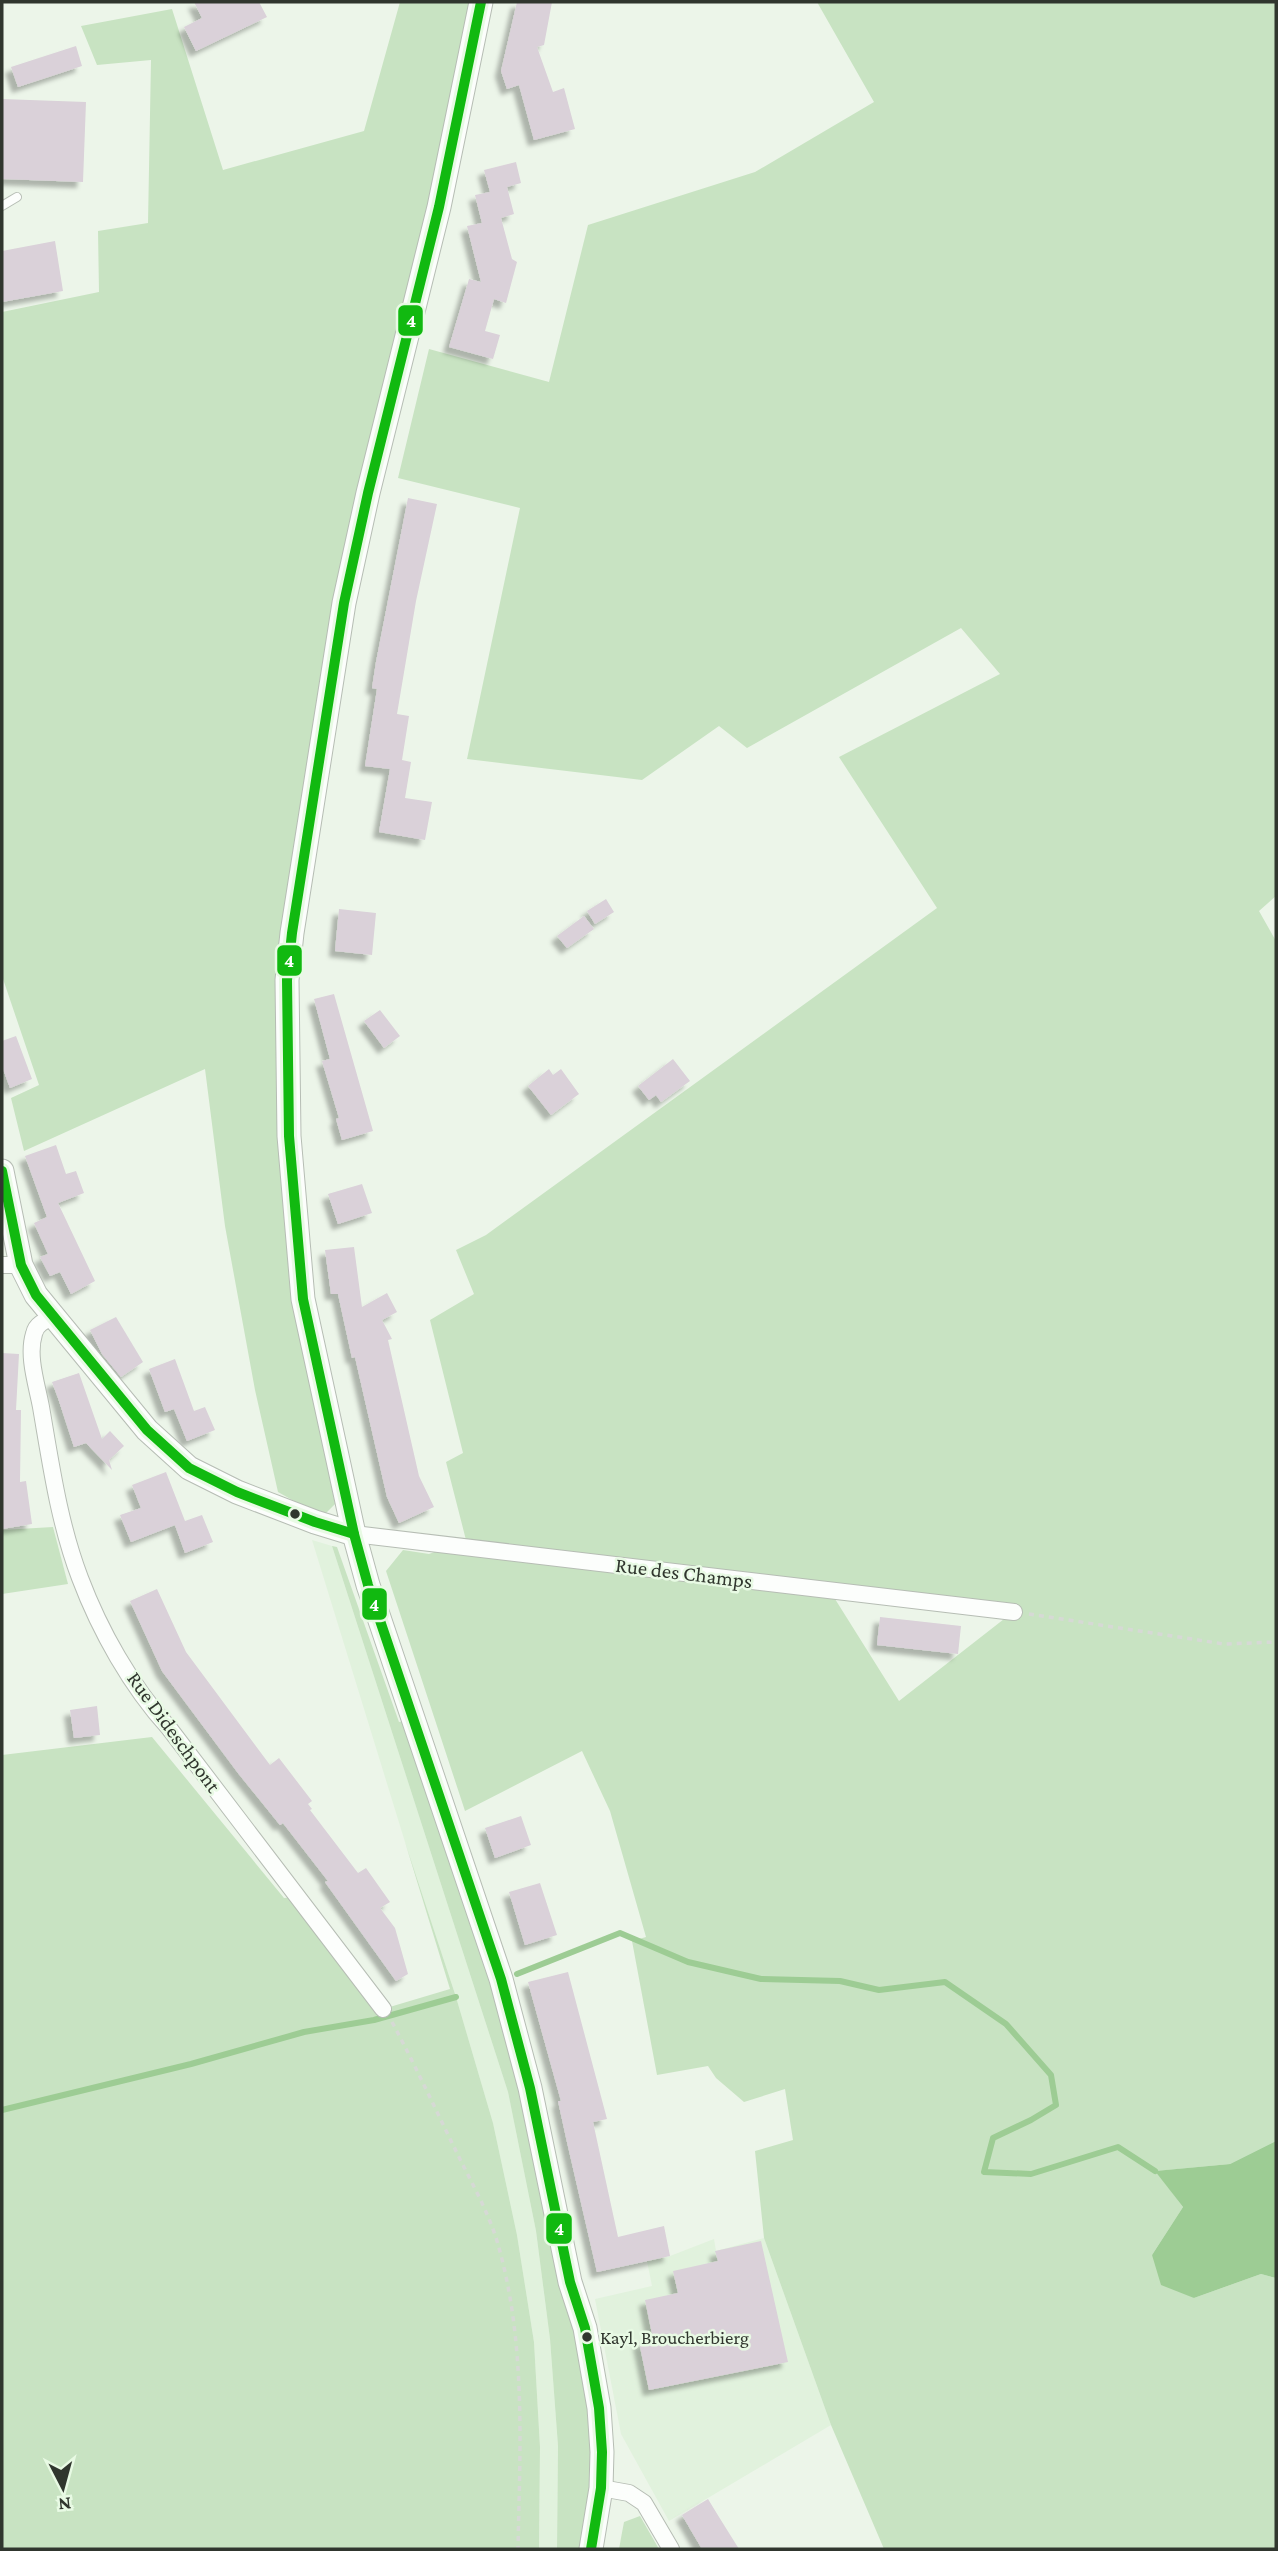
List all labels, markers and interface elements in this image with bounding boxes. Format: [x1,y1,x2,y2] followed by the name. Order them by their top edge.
[397,304,424,337] line badge: 4
[406,310,416,331] text: 4
[276,944,303,977] line badge: 4
[284,950,294,971] text: 4
[288,1507,302,1521] unlabelled marker
[614,1553,754,1593] street label: Rue des Champs
[361,1587,388,1621] line badge: 4
[369,1594,379,1615] text: 4
[122,1667,226,1798] street label: Rue Dideschpont
[545,2212,573,2245] line badge: 4
[554,2218,564,2239] text: 4
[600,2327,749,2348] place label: Kayl, Broucherbierg
[580,2330,594,2344] marker: Kayl, Broucherbierg
[28,2453,98,2523] north arrow
[57,2493,72,2516] text: N

